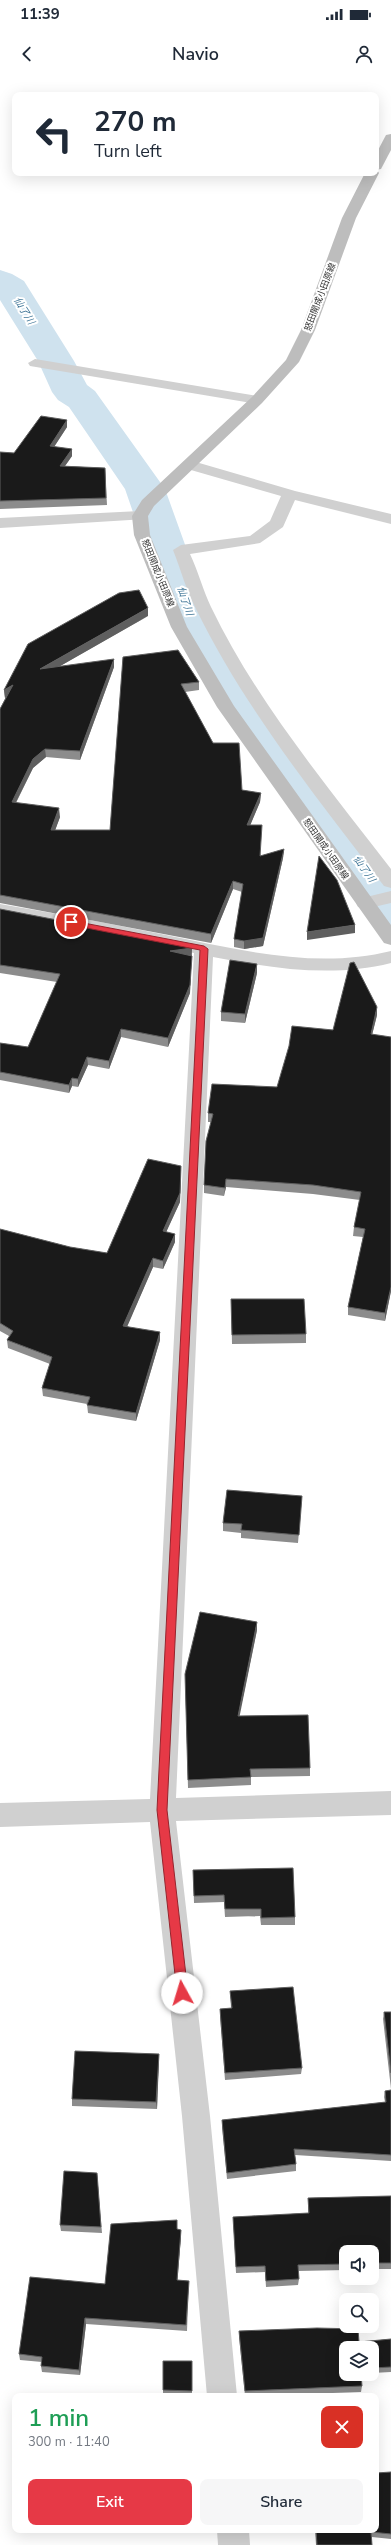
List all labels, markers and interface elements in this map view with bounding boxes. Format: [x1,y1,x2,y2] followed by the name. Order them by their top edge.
[20,4,60,24] text: 11:39
[172,42,219,66] text: Navio
[16,43,38,65] icon: back
[353,43,375,65] icon: person
[94,103,177,141] text: 270 m
[28,108,80,160] icon: left
[94,139,162,163] text: Turn left
[301,260,339,333] street label: 怒田開成小田原線
[10,295,38,328] water label: 仙了川
[139,537,177,610] street label: 怒田開成小田原線
[173,585,197,618] water label: 仙了川
[300,816,352,883] street label: 怒田開成小田原線
[350,853,379,886] water label: 仙了川
[54,905,88,939] pin
[60,911,82,933] icon: arrive
[161,1972,203,2014] position arrow
[339,2245,379,2381] map controls
[339,2245,379,2285] button: sound
[339,2293,379,2333] button: search
[339,2341,379,2381] button: layers
[28,2402,89,2434] text: 1 min
[321,2406,363,2448] button: close
[28,2433,110,2451] text: 300 m · 11:40
[28,2479,192,2525] button: Exit
[200,2479,363,2525] button: Share

